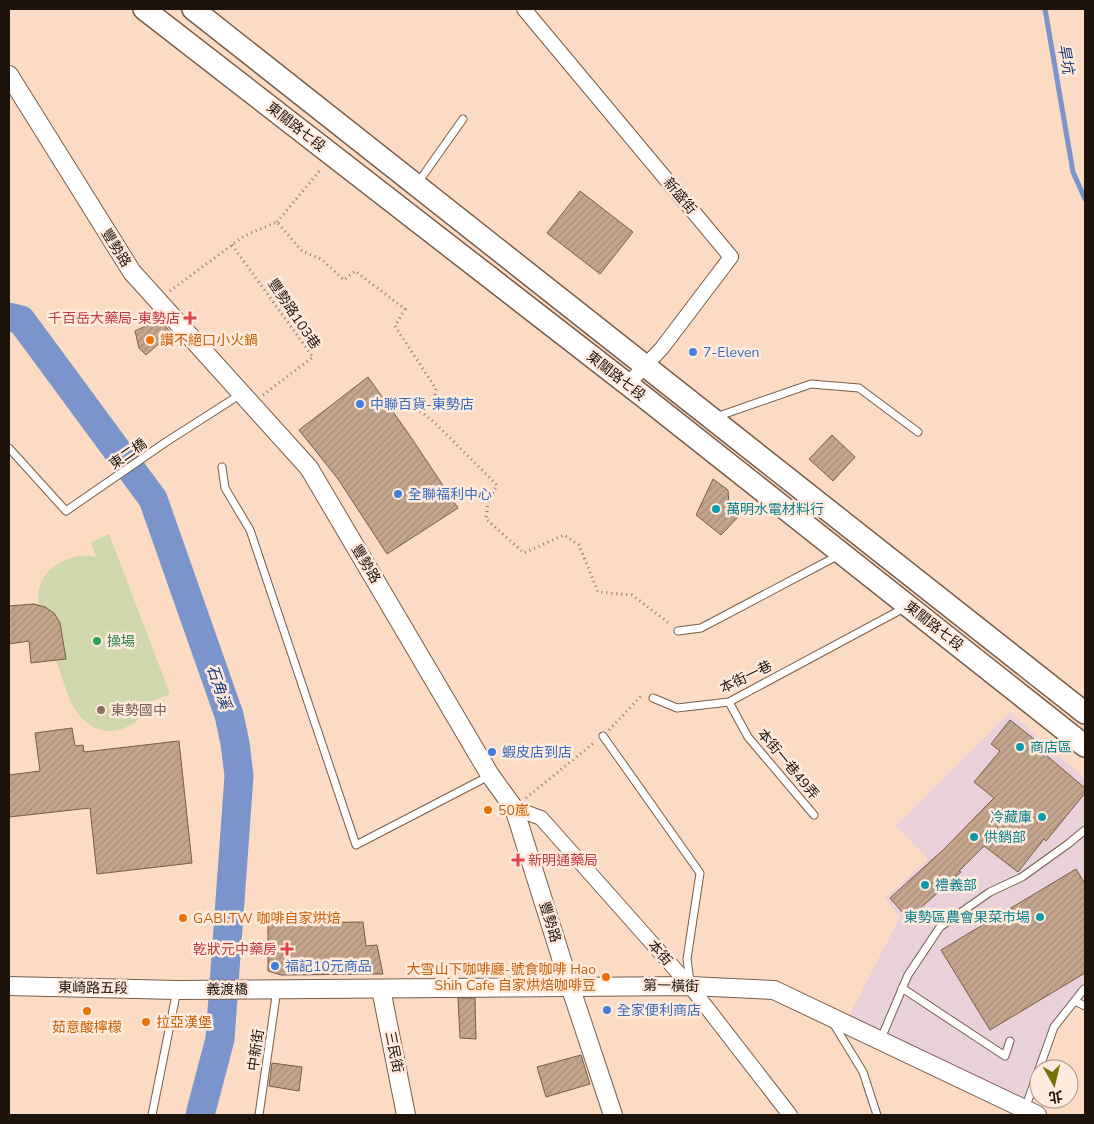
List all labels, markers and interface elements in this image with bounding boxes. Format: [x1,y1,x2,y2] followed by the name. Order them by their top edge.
[1054,42,1079,77] water label: 旱坑
[263,98,329,156] street label: 東關路七段
[659,174,701,218] street label: 新盛街
[97,225,135,271] street label: 豐勢路
[263,275,325,353] street label: 豐勢路103巷
[48,309,180,328] place label: 千百岳大藥局-東勢店
[184,312,196,324] marker: 千百岳大藥局-東勢店
[160,331,258,350] place label: 讚不絕口小火鍋
[144,334,156,346] marker: 讚不絕口小火鍋
[703,343,759,362] place label: 7-Eleven
[687,346,699,358] marker: 7-Eleven
[583,347,649,405] street label: 東關路七段
[370,395,474,414] place label: 中聯百貨-東勢店
[354,398,366,410] marker: 中聯百貨-東勢店
[105,434,151,474] street label: 東二橋
[408,485,492,504] place label: 全聯福利中心
[392,488,404,500] marker: 全聯福利中心
[726,500,824,519] place label: 萬明水電材料行
[710,503,722,515] marker: 萬明水電材料行
[347,541,385,587] street label: 豐勢路
[901,597,967,655] street label: 東關路七段
[107,632,135,651] place label: 操場
[91,635,103,647] marker: 操場
[717,656,775,698] street label: 本街一巷
[202,662,236,713] water label: 石角溪
[111,701,167,720] place label: 東勢國中
[95,704,107,716] marker: 東勢國中
[753,725,823,803] street label: 本街一巷49弄
[1030,738,1072,757] place label: 商店區
[1014,741,1026,753] marker: 商店區
[502,743,572,762] place label: 蝦皮店到店
[486,746,498,758] marker: 蝦皮店到店
[498,801,530,820] place label: 50嵐
[482,804,494,816] marker: 50嵐
[990,808,1032,827] place label: 冷藏庫
[1036,811,1048,823] marker: 冷藏庫
[984,828,1026,847] place label: 供銷部
[968,831,980,843] marker: 供銷部
[528,851,598,870] place label: 新明通藥局
[512,854,524,866] marker: 新明通藥局
[935,876,977,895] place label: 禮義部
[919,879,931,891] marker: 禮義部
[535,899,565,945] street label: 豐勢路
[904,908,1030,927] place label: 東勢區農會果菜市場
[193,909,340,928] place label: GABI.TW 咖啡自家烘焙
[1034,911,1046,923] marker: 東勢區農會果菜市場
[177,912,189,924] marker: GABI.TW 咖啡自家烘焙
[644,936,676,970] street label: 本街
[193,940,277,959] place label: 乾狀元中藥房
[281,943,293,955] marker: 乾狀元中藥房
[285,957,372,976] place label: 福記10元商品
[269,960,281,972] marker: 福記10元商品
[407,960,596,995] place label: 大雪山下咖啡廳-號食咖啡 Hao Shih Cafe 自家烘焙咖啡豆
[600,971,612,983] marker: 大雪山下咖啡廳-號食咖啡 Hao Shih Cafe 自家烘焙咖啡豆
[643,976,699,996] street label: 第一橫街
[58,978,128,998] street label: 東崎路五段
[206,980,248,999] street label: 義渡橋
[617,1001,701,1020] place label: 全家便利商店
[601,1004,613,1016] marker: 全家便利商店
[81,1005,93,1017] marker: 茹意酸檸檬
[156,1013,212,1032] place label: 拉亞漢堡
[140,1016,152,1028] marker: 拉亞漢堡
[52,1018,122,1037] place label: 茹意酸檸檬
[244,1028,268,1072] street label: 中新街
[381,1030,407,1074] street label: 三民街
[1029,1059,1079,1109] north arrow
[1047,1086,1064,1107] text: 北

